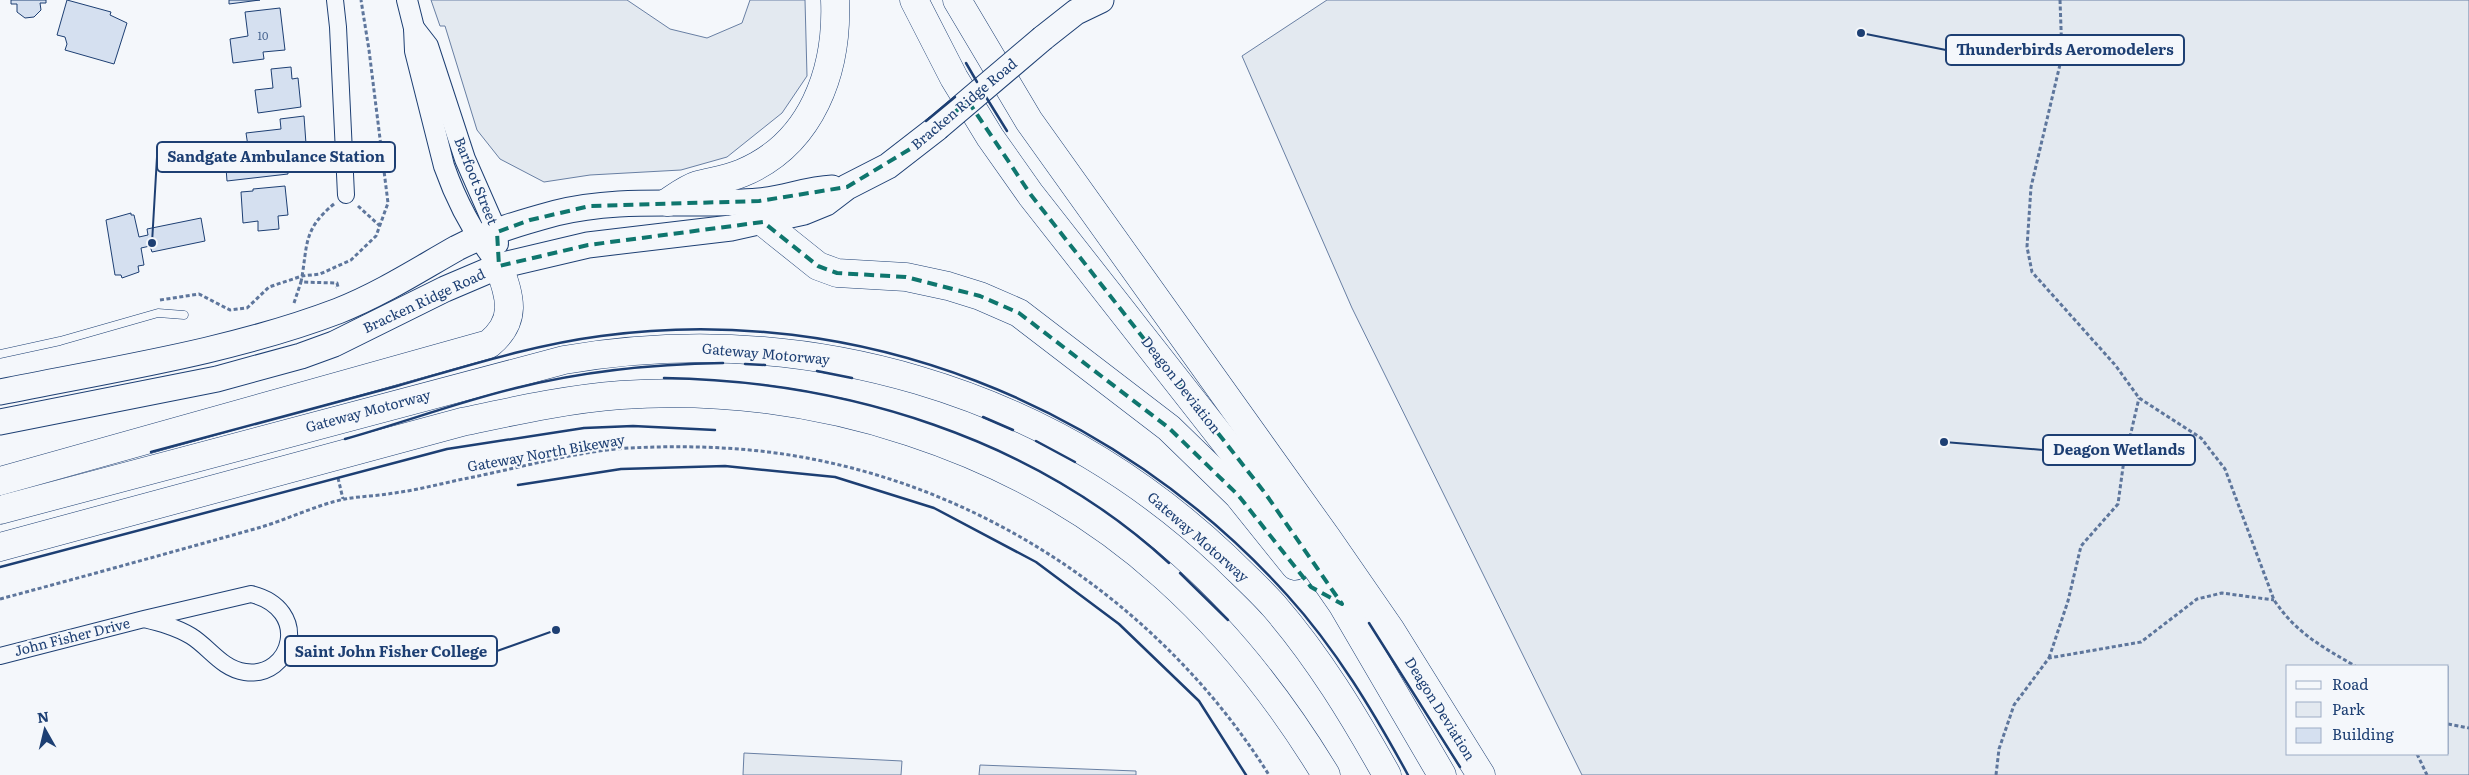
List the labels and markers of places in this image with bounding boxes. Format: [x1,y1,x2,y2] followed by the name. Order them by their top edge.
[1946,35,2184,65] callout: Thunderbirds Aeromodelers
[157,142,395,172] callout: Sandgate Ambulance Station
[2043,435,2195,465] callout: Deagon Wetlands
[285,636,497,666] callout: Saint John Fisher College

